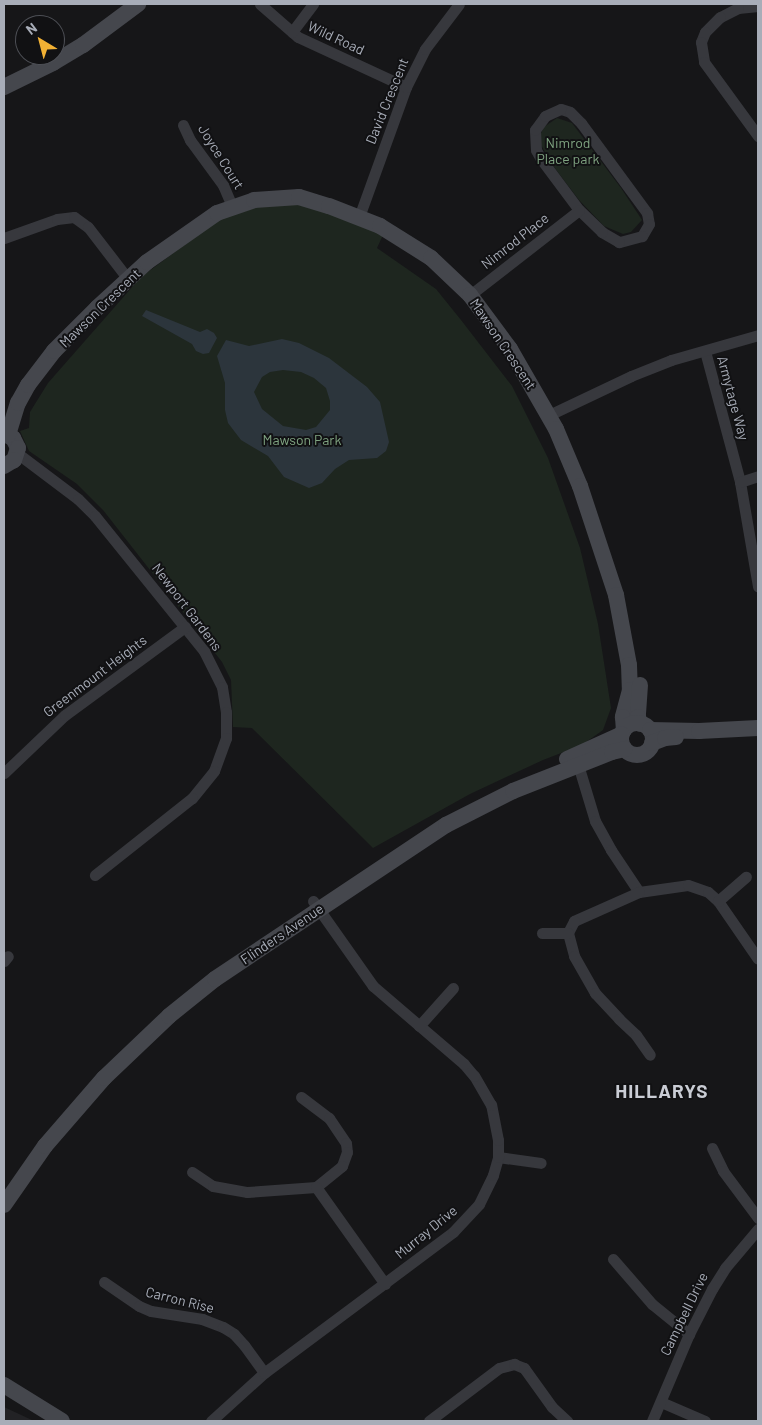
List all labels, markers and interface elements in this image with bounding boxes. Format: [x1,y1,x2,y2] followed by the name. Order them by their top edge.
[15,15,65,65] north arrow
[305,18,367,58] street label: Wild Road
[22,19,40,38] text: N
[362,56,412,146] street label: David Crescent
[194,122,248,192] street label: Joyce Court
[536,135,600,168] park label: Nimrod Place park
[478,209,552,273] street label: Nimrod Place
[56,265,144,351] street label: Mawson Crescent
[466,295,540,393] street label: Mawson Crescent
[714,354,752,442] street label: Armytage Way
[263,432,341,448] park label: Mawson Park
[149,560,225,654] street label: Newport Gardens
[40,632,150,720] street label: Greenmount Heights
[237,900,327,968] street label: Flinders Avenue
[614,1080,710,1102] district label: HILLARYS
[391,1202,461,1262] street label: Murray Drive
[657,1270,711,1358] street label: Campbell Drive
[144,1283,216,1317] street label: Carron Rise

